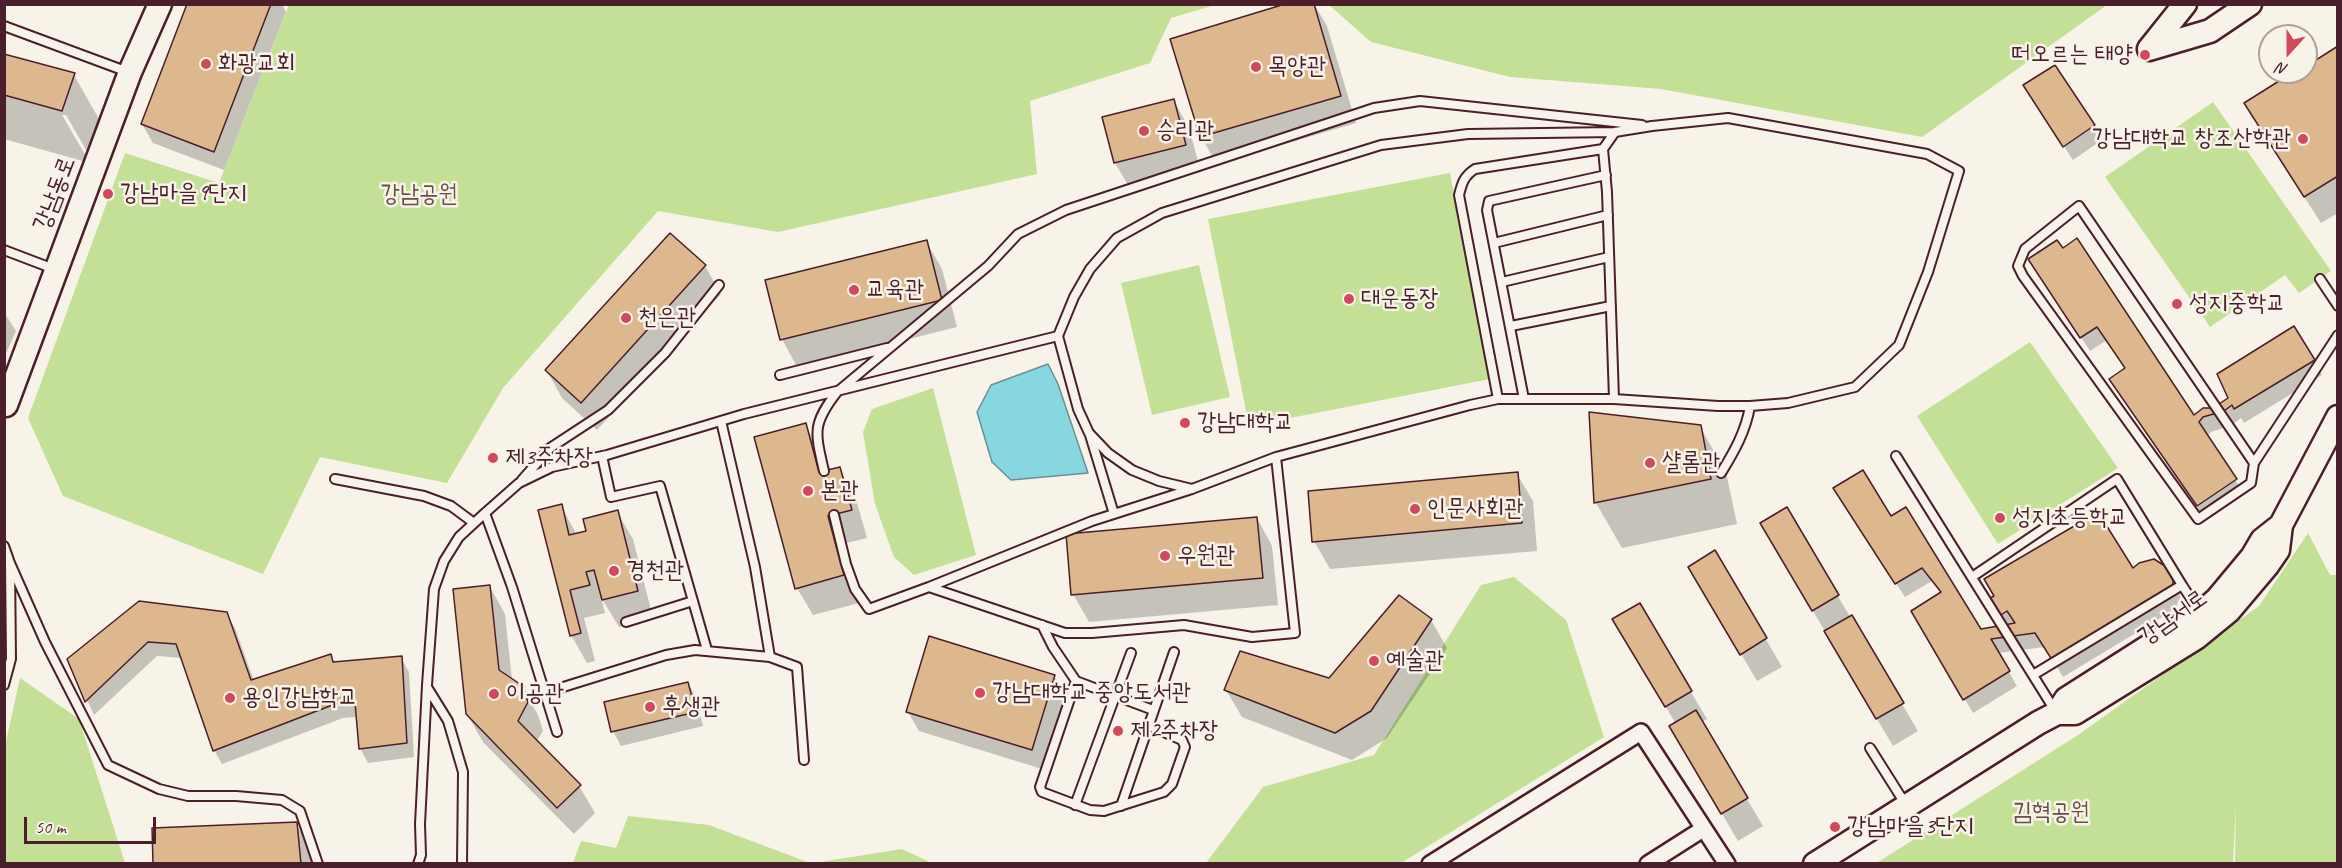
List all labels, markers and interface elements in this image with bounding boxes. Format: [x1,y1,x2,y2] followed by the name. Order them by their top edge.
[2258,24,2318,84] north arrow
[2011,41,2133,69] place label: 떠오르는 태양
[2138,48,2152,62] marker: 떠오르는 태양
[218,50,295,78] place label: 화광교회
[1268,53,1326,81] place label: 목양관
[199,57,213,71] marker: 화광교회
[2274,58,2290,80] text: N
[1249,60,1263,74] marker: 목양관
[1156,117,1214,145] place label: 승리관
[1137,124,1151,138] marker: 승리관
[2092,125,2291,153] place label: 강남대학교 창조산학관
[2296,132,2310,146] marker: 강남대학교 창조산학관
[28,153,82,235] street label: 강남동로
[120,180,247,208] place label: 강남마을9단지
[380,181,458,209] park label: 강남공원
[101,187,115,201] marker: 강남마을9단지
[866,276,924,304] place label: 교육관
[847,283,861,297] marker: 교육관
[1361,285,1438,313] place label: 대운동장
[2189,290,2286,318] place label: 성지중학교
[1342,292,1356,306] marker: 대운동장
[2170,297,2184,311] marker: 성지중학교
[638,304,696,332] place label: 천은관
[619,311,633,325] marker: 천은관
[1197,409,1294,437] place label: 강남대학교
[1178,416,1192,430] marker: 강남대학교
[505,444,593,472] place label: 제3주차장
[1662,449,1720,477] place label: 샬롬관
[486,451,500,465] marker: 제3주차장
[1643,456,1657,470] marker: 샬롬관
[820,477,859,505] place label: 본관
[801,484,815,498] marker: 본관
[1427,495,1524,523] place label: 인문사회관
[1408,502,1422,516] marker: 인문사회관
[2012,504,2128,532] place label: 성지초등학교
[1993,511,2007,525] marker: 성지초등학교
[1177,542,1235,570] place label: 우원관
[1158,549,1172,563] marker: 우원관
[626,557,684,585] place label: 경천관
[607,564,621,578] marker: 경천관
[2133,584,2213,652] street label: 강남서로
[1386,647,1444,675] place label: 예술관
[1367,654,1381,668] marker: 예술관
[992,679,1191,707] place label: 강남대학교 중앙도서관
[506,680,564,708] place label: 이공관
[242,684,358,712] place label: 용인강남학교
[973,686,987,700] marker: 강남대학교 중앙도서관
[487,687,501,701] marker: 이공관
[223,691,237,705] marker: 용인강남학교
[662,693,720,721] place label: 후생관
[643,700,657,714] marker: 후생관
[1130,717,1218,745] place label: 제2주차장
[1111,724,1125,738] marker: 제2주차장
[2012,799,2090,827] park label: 김혁공원
[27,805,159,843] scale bar
[1847,813,1974,841] place label: 강남마을3단지
[35,816,66,838] text: 50 m
[1828,820,1842,834] marker: 강남마을3단지

